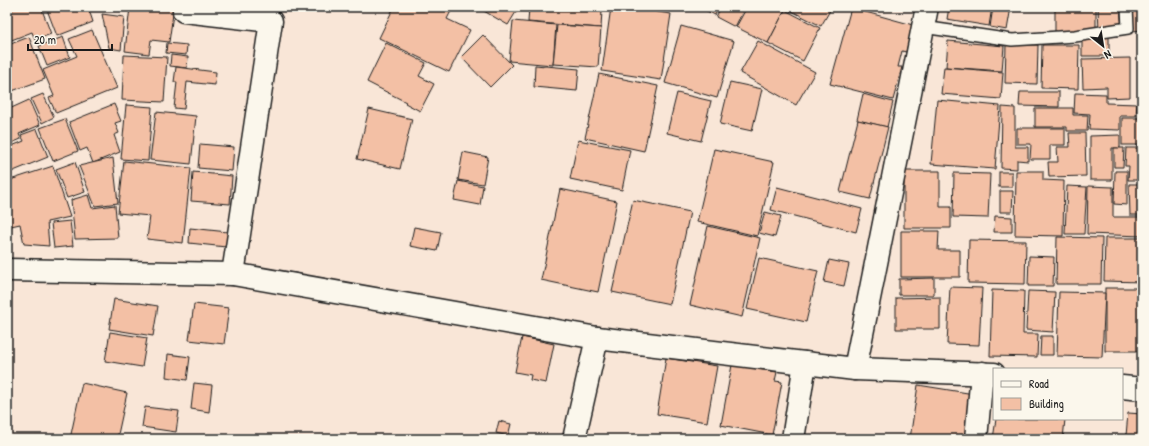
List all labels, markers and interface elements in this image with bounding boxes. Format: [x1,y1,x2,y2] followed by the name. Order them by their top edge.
[28,26,112,52] scale bar
[1083,26,1123,66] north arrow
[34,31,56,48] text: 20 m
[1102,47,1114,62] text: N
[993,368,1123,420] legend
[1029,375,1049,392] text: Road
[1029,395,1064,412] text: Building

